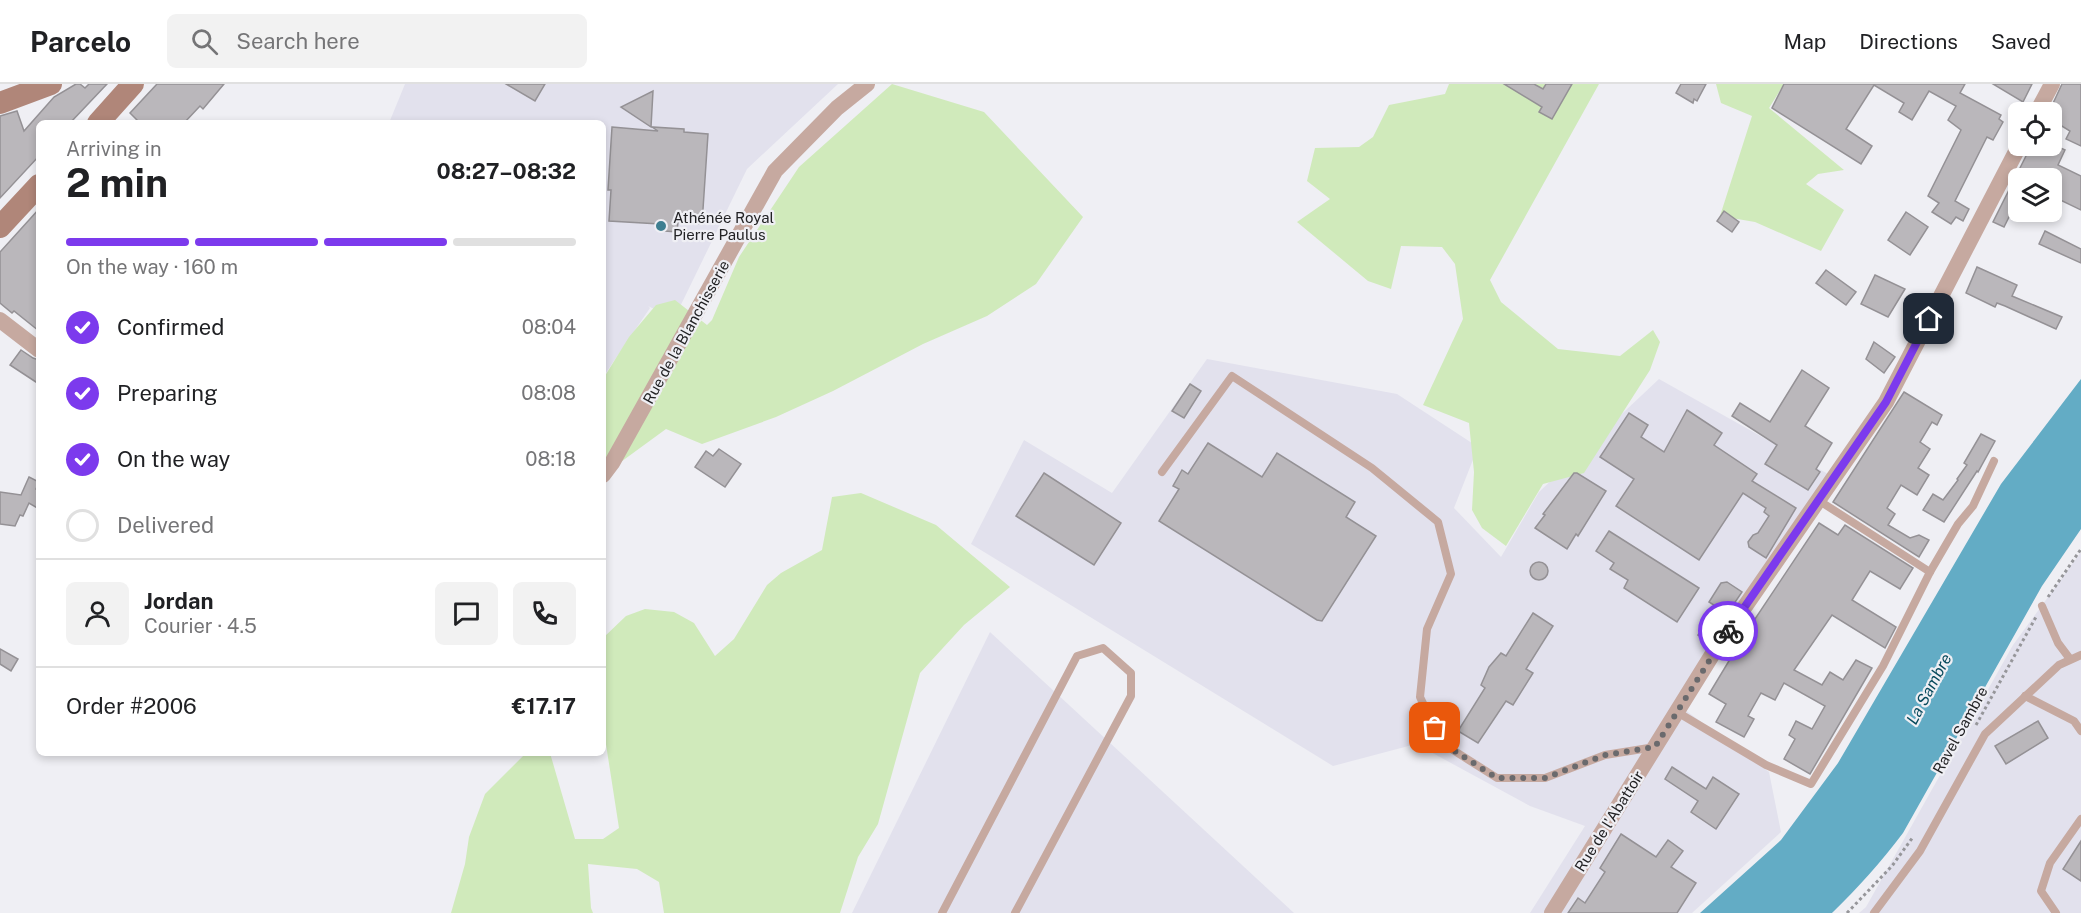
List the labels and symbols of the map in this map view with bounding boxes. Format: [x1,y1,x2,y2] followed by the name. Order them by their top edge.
[673,209,774,243] place label: Athénée Royal Pierre Paulus
[654,219,668,233] marker: Athénée Royal Pierre Paulus
[639,257,733,407] street label: Rue de la Blanchisserie
[1903,293,1954,344] pin
[1698,601,1758,661] courier
[1903,650,1956,728] water label: La Sambre
[1929,684,1991,776] street label: Ravel Sambre
[1409,702,1460,753] pin
[1571,767,1647,874] street label: Rue de l'Abattoir

